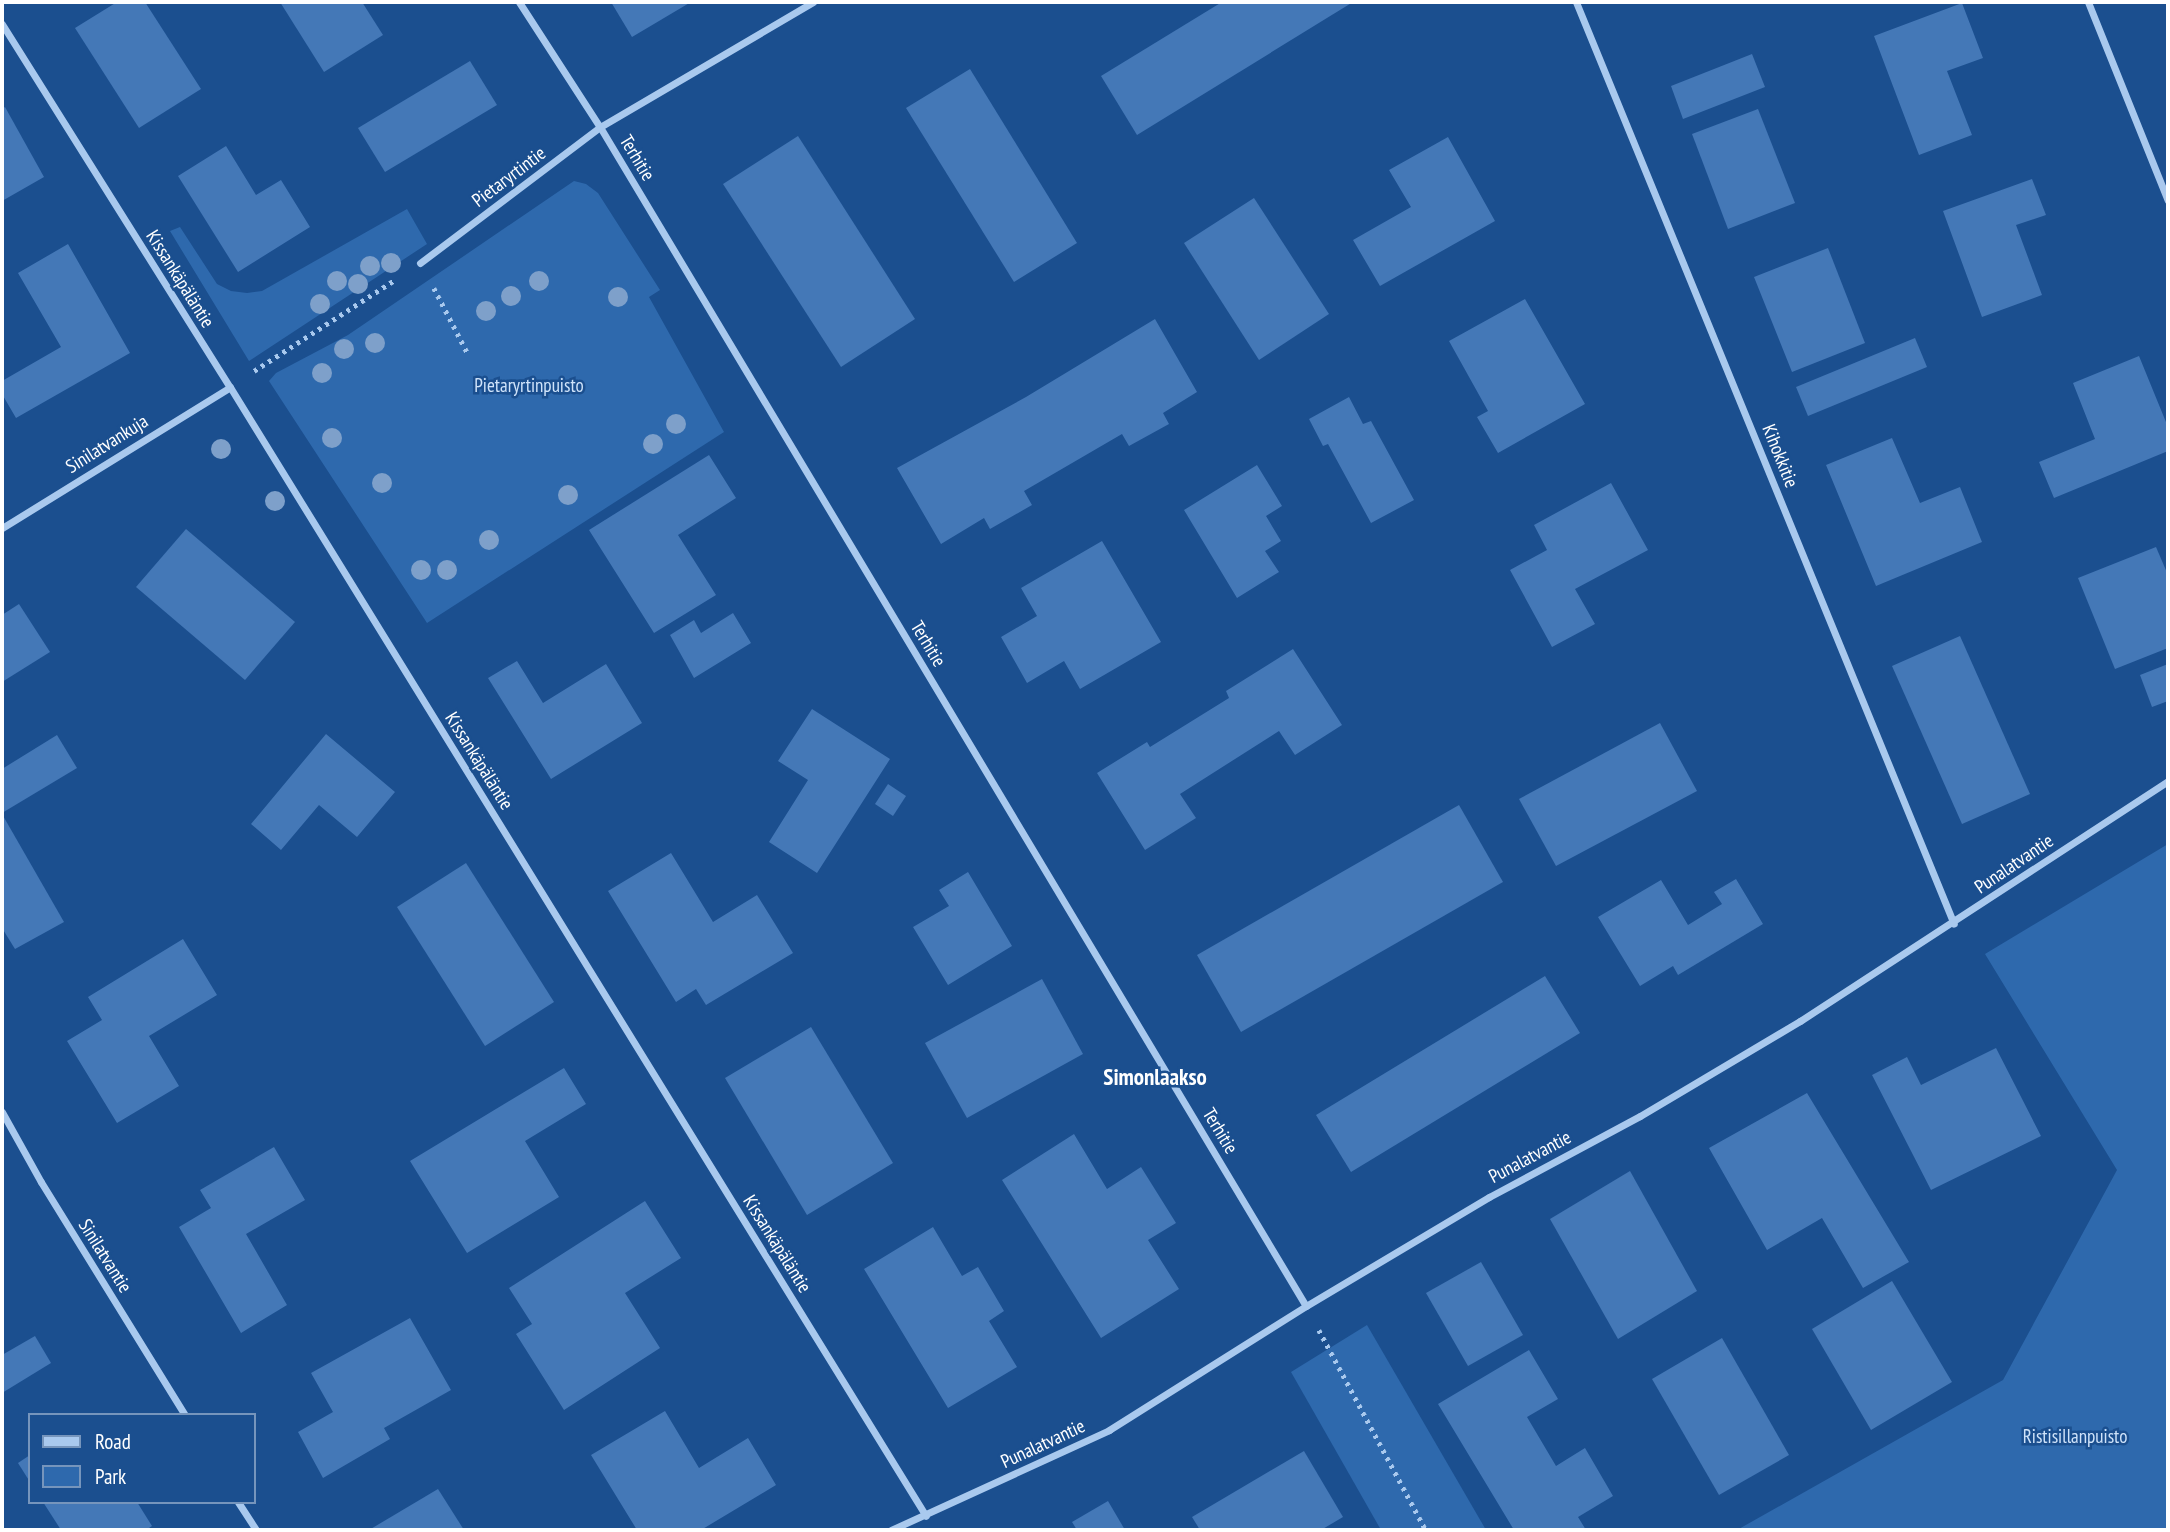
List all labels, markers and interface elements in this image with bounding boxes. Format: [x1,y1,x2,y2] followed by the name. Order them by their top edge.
[615,131,659,185] street label: Terhitie
[468,142,550,212] street label: Pietaryrtintie
[141,226,219,332] street label: Kissankäpäläntie
[474,375,584,397] park label: Pietaryrtinpuisto
[62,410,152,478] street label: Sinilatvankuja
[1757,421,1803,491] street label: Kihokkitie
[906,617,950,671] street label: Terhitie
[440,708,518,814] street label: Kissankäpäläntie
[1970,829,2058,899] street label: Punalatvantie
[1103,1063,1207,1091] district label: Simonlaakso
[1198,1104,1242,1158] street label: Terhitie
[1485,1126,1575,1188] street label: Punalatvantie
[738,1191,816,1297] street label: Kissankäpäläntie
[74,1215,136,1297] street label: Sinilatvantie
[28,1413,256,1504] legend
[997,1415,1089,1473] street label: Punalatvantie
[2023,1426,2127,1448] park label: Ristisillanpuisto
[95,1428,131,1455] text: Road
[95,1463,126,1490] text: Park

